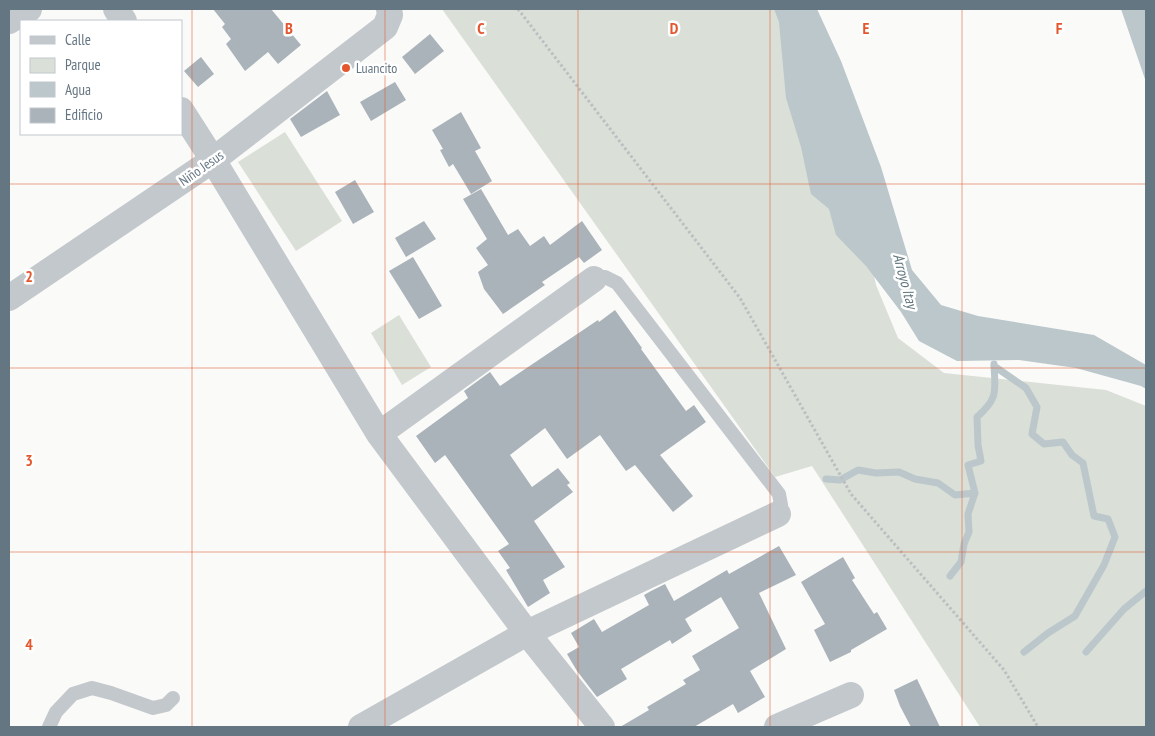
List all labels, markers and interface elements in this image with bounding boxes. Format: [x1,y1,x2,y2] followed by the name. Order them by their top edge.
[285,18,293,38] text: B
[477,18,485,38] text: C
[670,18,679,38] text: D
[863,18,870,38] text: E
[1056,18,1063,38] text: F
[20,20,182,135] legend
[65,30,91,49] text: Calle
[65,55,101,74] text: Parque
[356,59,397,77] place label: Luancito
[340,62,352,74] marker: Luancito
[65,80,91,99] text: Agua
[65,105,103,124] text: Edificio
[175,146,227,190] street label: Niño Jesus
[889,251,923,313] water label: Arroyo Itay
[25,266,33,286] text: 2
[25,450,33,470] text: 3
[25,634,33,654] text: 4

